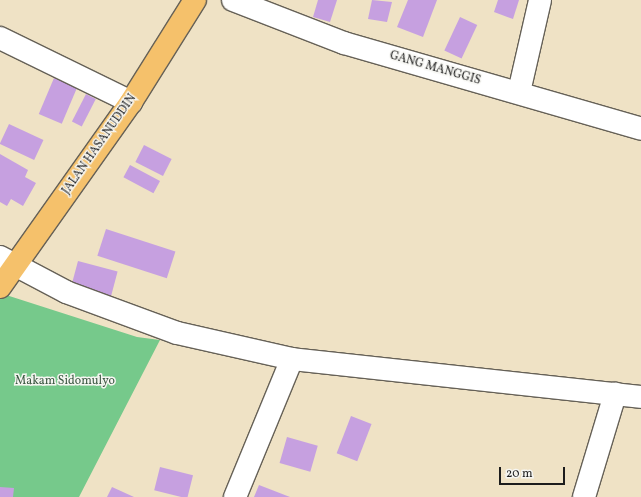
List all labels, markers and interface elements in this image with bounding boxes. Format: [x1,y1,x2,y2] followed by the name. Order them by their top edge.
[388,49,482,89] street label: GANG MANGGIS
[60,92,140,198] street label: JALAN HASANUDDIN
[15,375,115,389] park label: Makam Sidomulyo
[501,459,567,485] scale bar
[506,466,533,482] text: 20 m

